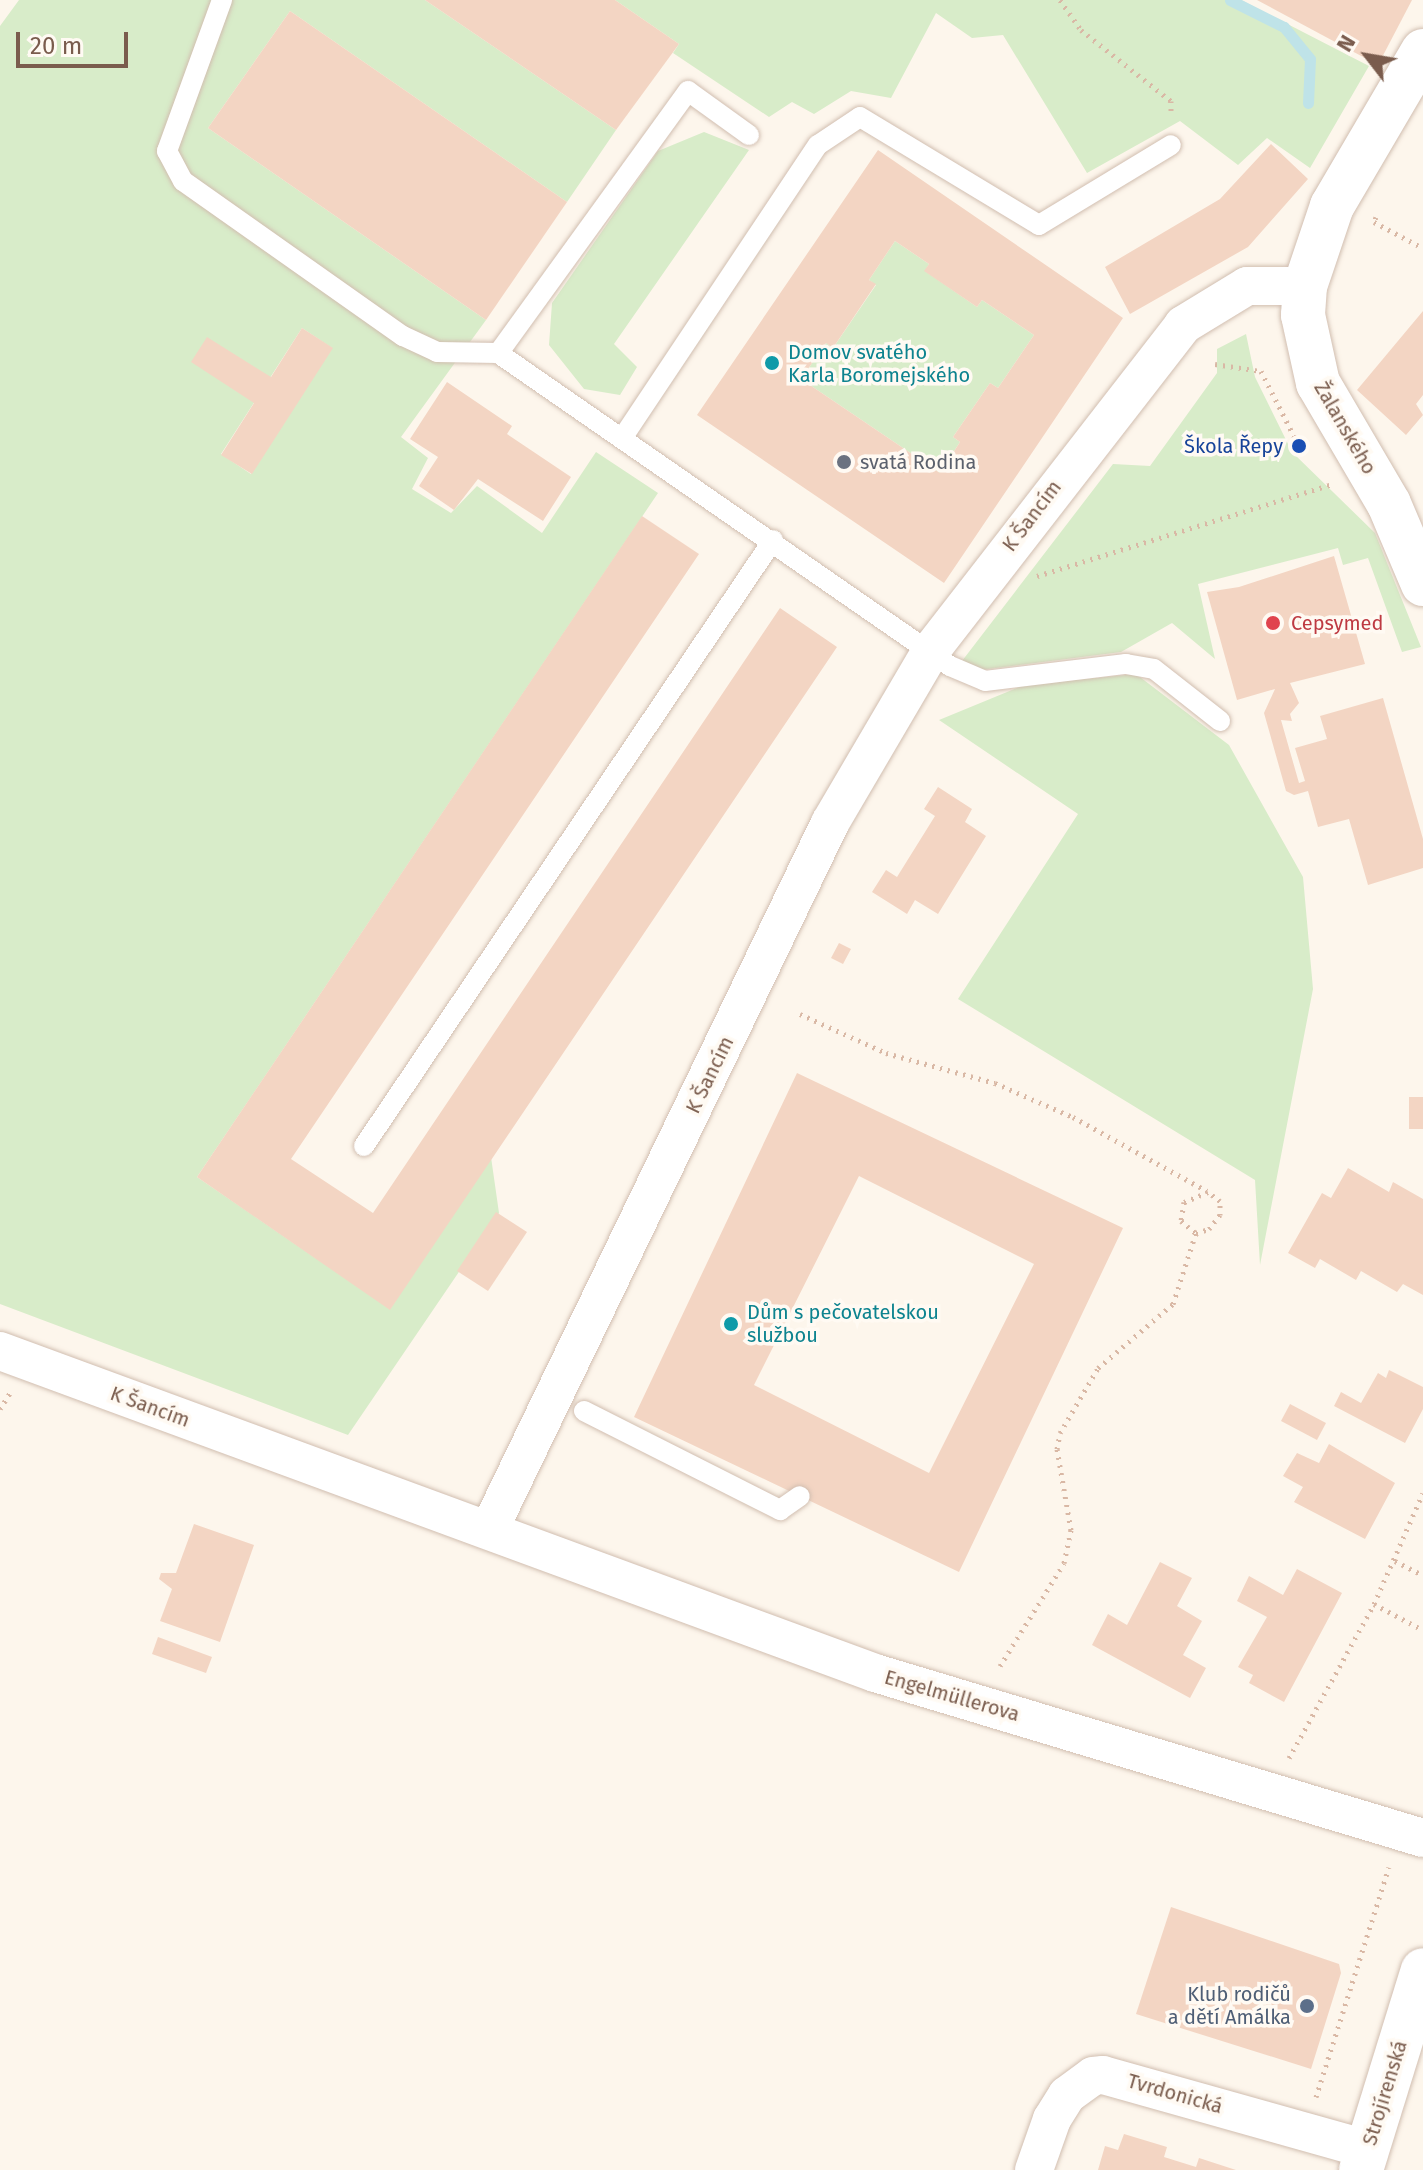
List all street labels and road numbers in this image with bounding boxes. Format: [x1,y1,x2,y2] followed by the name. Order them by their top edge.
[1309,377,1381,479] street label: Žalanského
[997,476,1067,556] street label: K Šancím
[681,1032,739,1118] street label: K Šancím
[107,1382,193,1432] street label: K Šancím
[882,1665,1022,1727] street label: Engelmüllerova
[1358,2038,1412,2148] street label: Strojírenská
[1125,2069,1225,2119] street label: Tvrdonická

